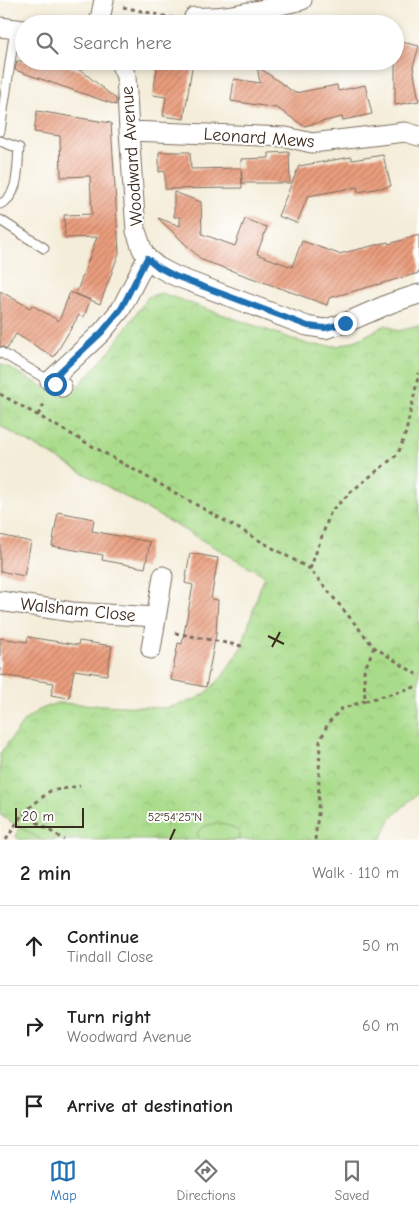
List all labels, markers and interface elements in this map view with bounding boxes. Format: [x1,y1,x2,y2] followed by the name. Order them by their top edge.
[15,15,404,70] search box
[33,29,61,57] icon: search
[73,32,172,54] text: Search here
[117,85,147,227] street label: Woodward Avenue
[203,124,315,152] street label: Leonard Mews
[334,312,357,335] route end
[44,373,67,396] route start
[19,594,137,626] street label: Walsham Close
[15,805,84,828] scale bar
[22,808,54,825] text: 20 m
[148,810,202,824] text: 52°54'25"N
[20,861,71,885] text: 2 min
[312,864,399,882] text: Walk · 110 m
[67,926,139,948] text: Continue
[20,932,48,960] icon: ahead
[362,937,399,955] text: 50 m
[67,948,153,966] text: Tindall Close
[67,1006,151,1028] text: Turn right
[20,1012,48,1040] icon: right
[362,1017,399,1035] text: 60 m
[67,1028,192,1046] text: Woodward Avenue
[20,1092,48,1120] icon: arrive
[67,1095,233,1117] text: Arrive at destination
[49,1157,77,1204] tab: Map
[176,1157,236,1204] tab: Directions
[335,1157,370,1204] tab: Saved

